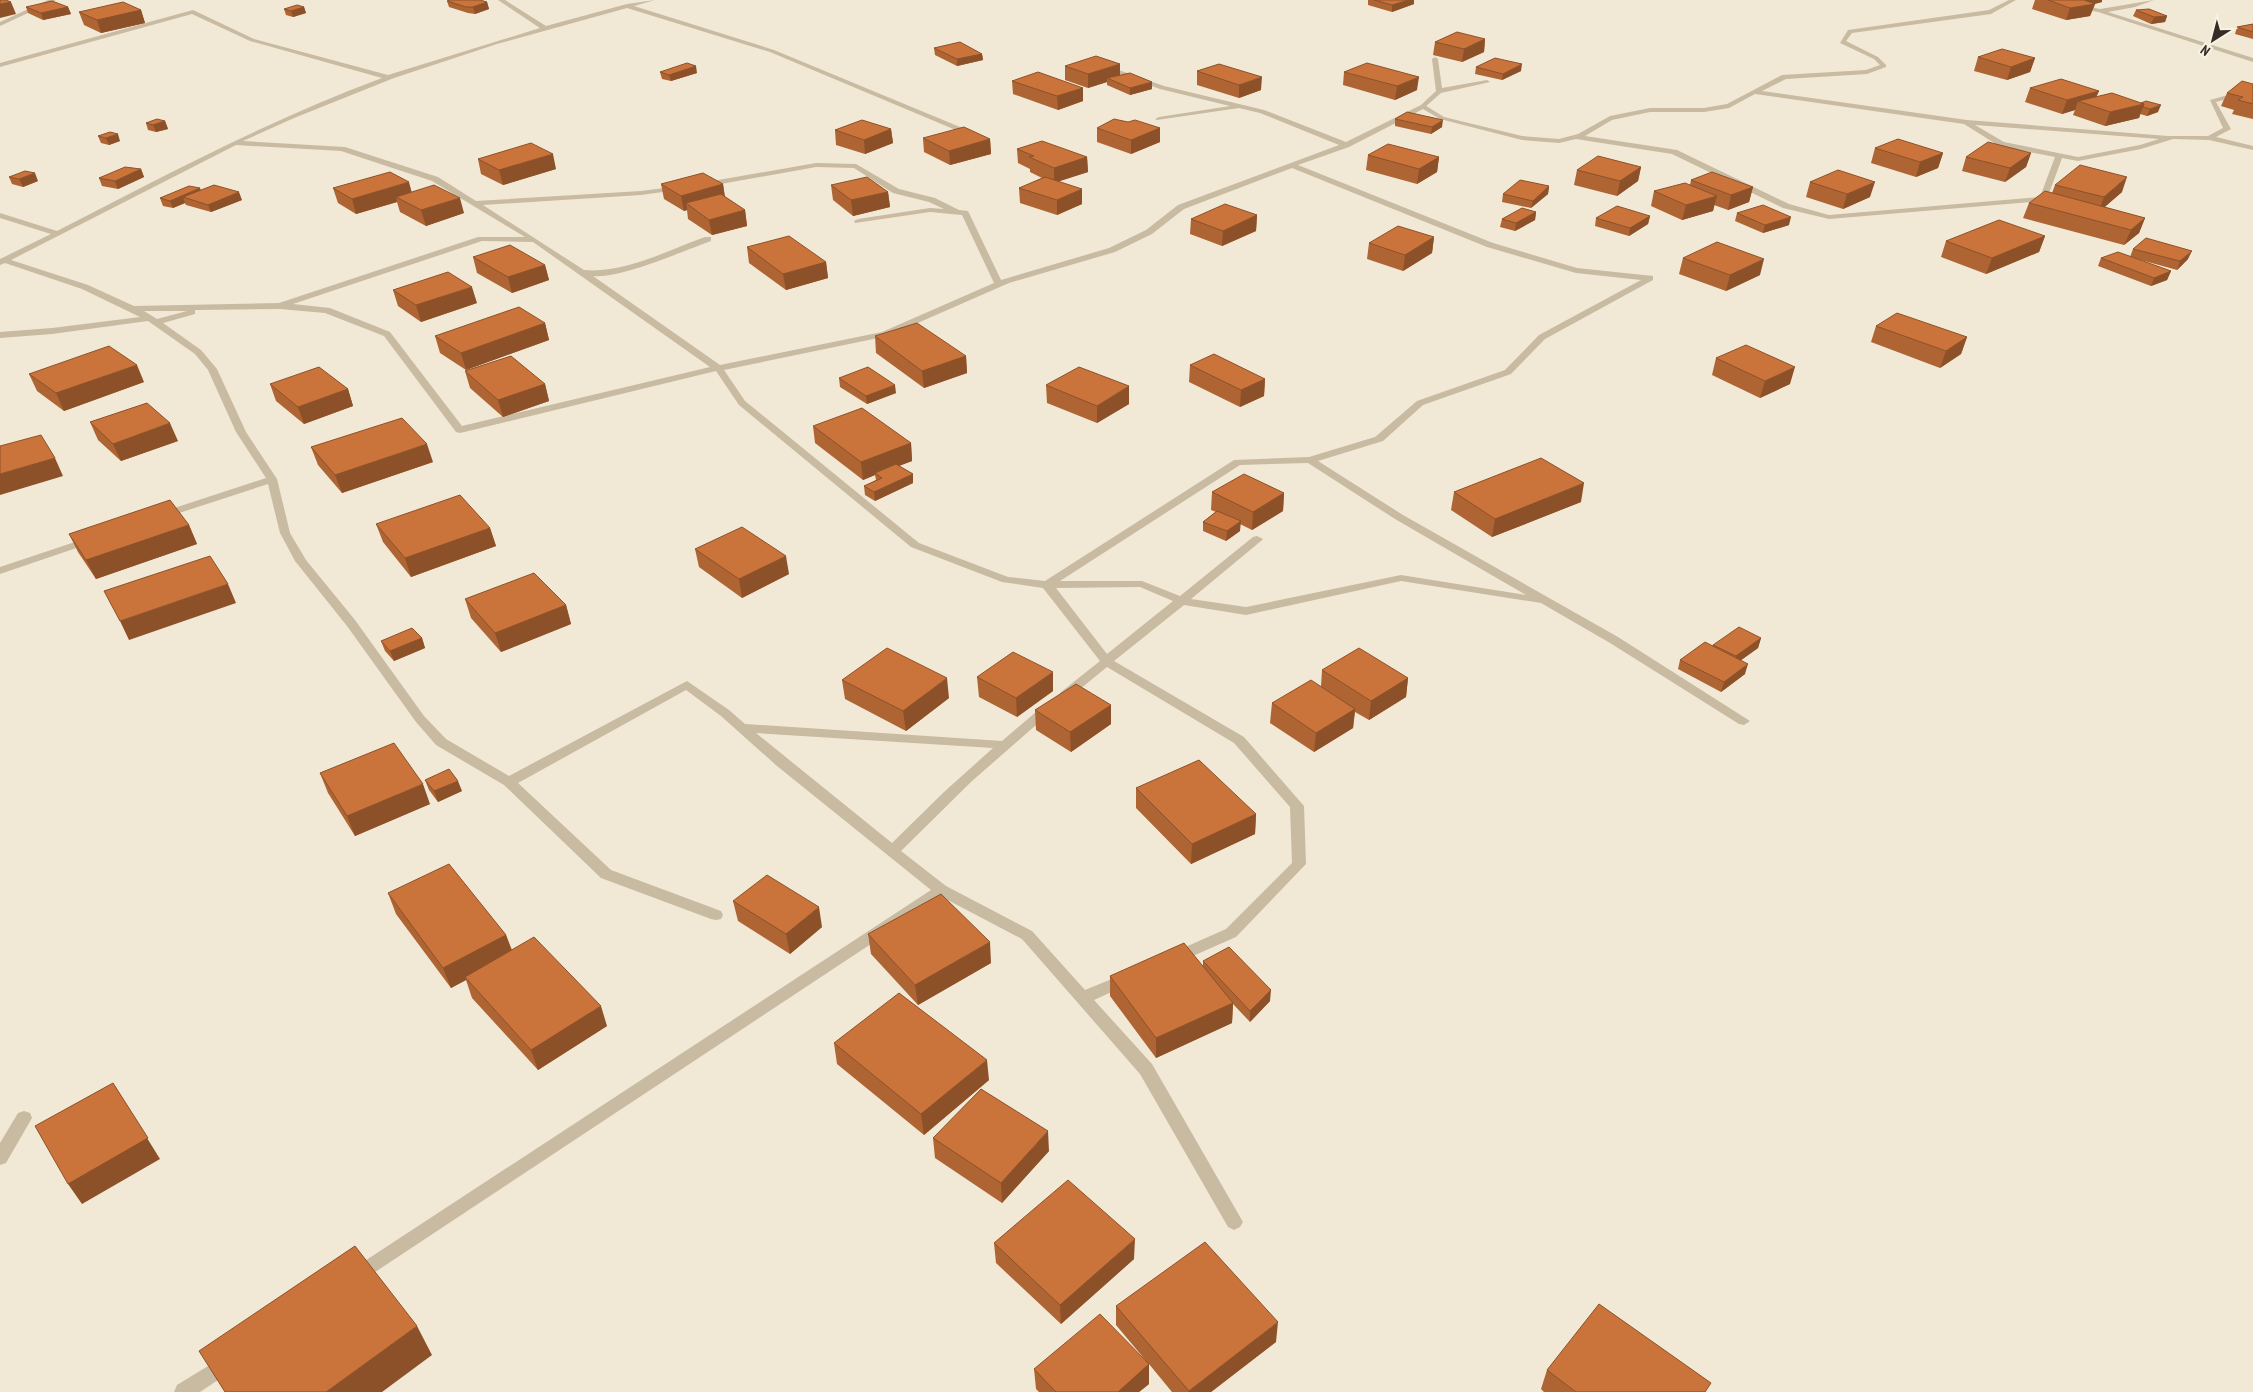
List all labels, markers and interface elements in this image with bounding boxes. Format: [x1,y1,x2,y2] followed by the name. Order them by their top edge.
[2188,15,2238,65] north arrow
[2197,41,2214,60] text: N

